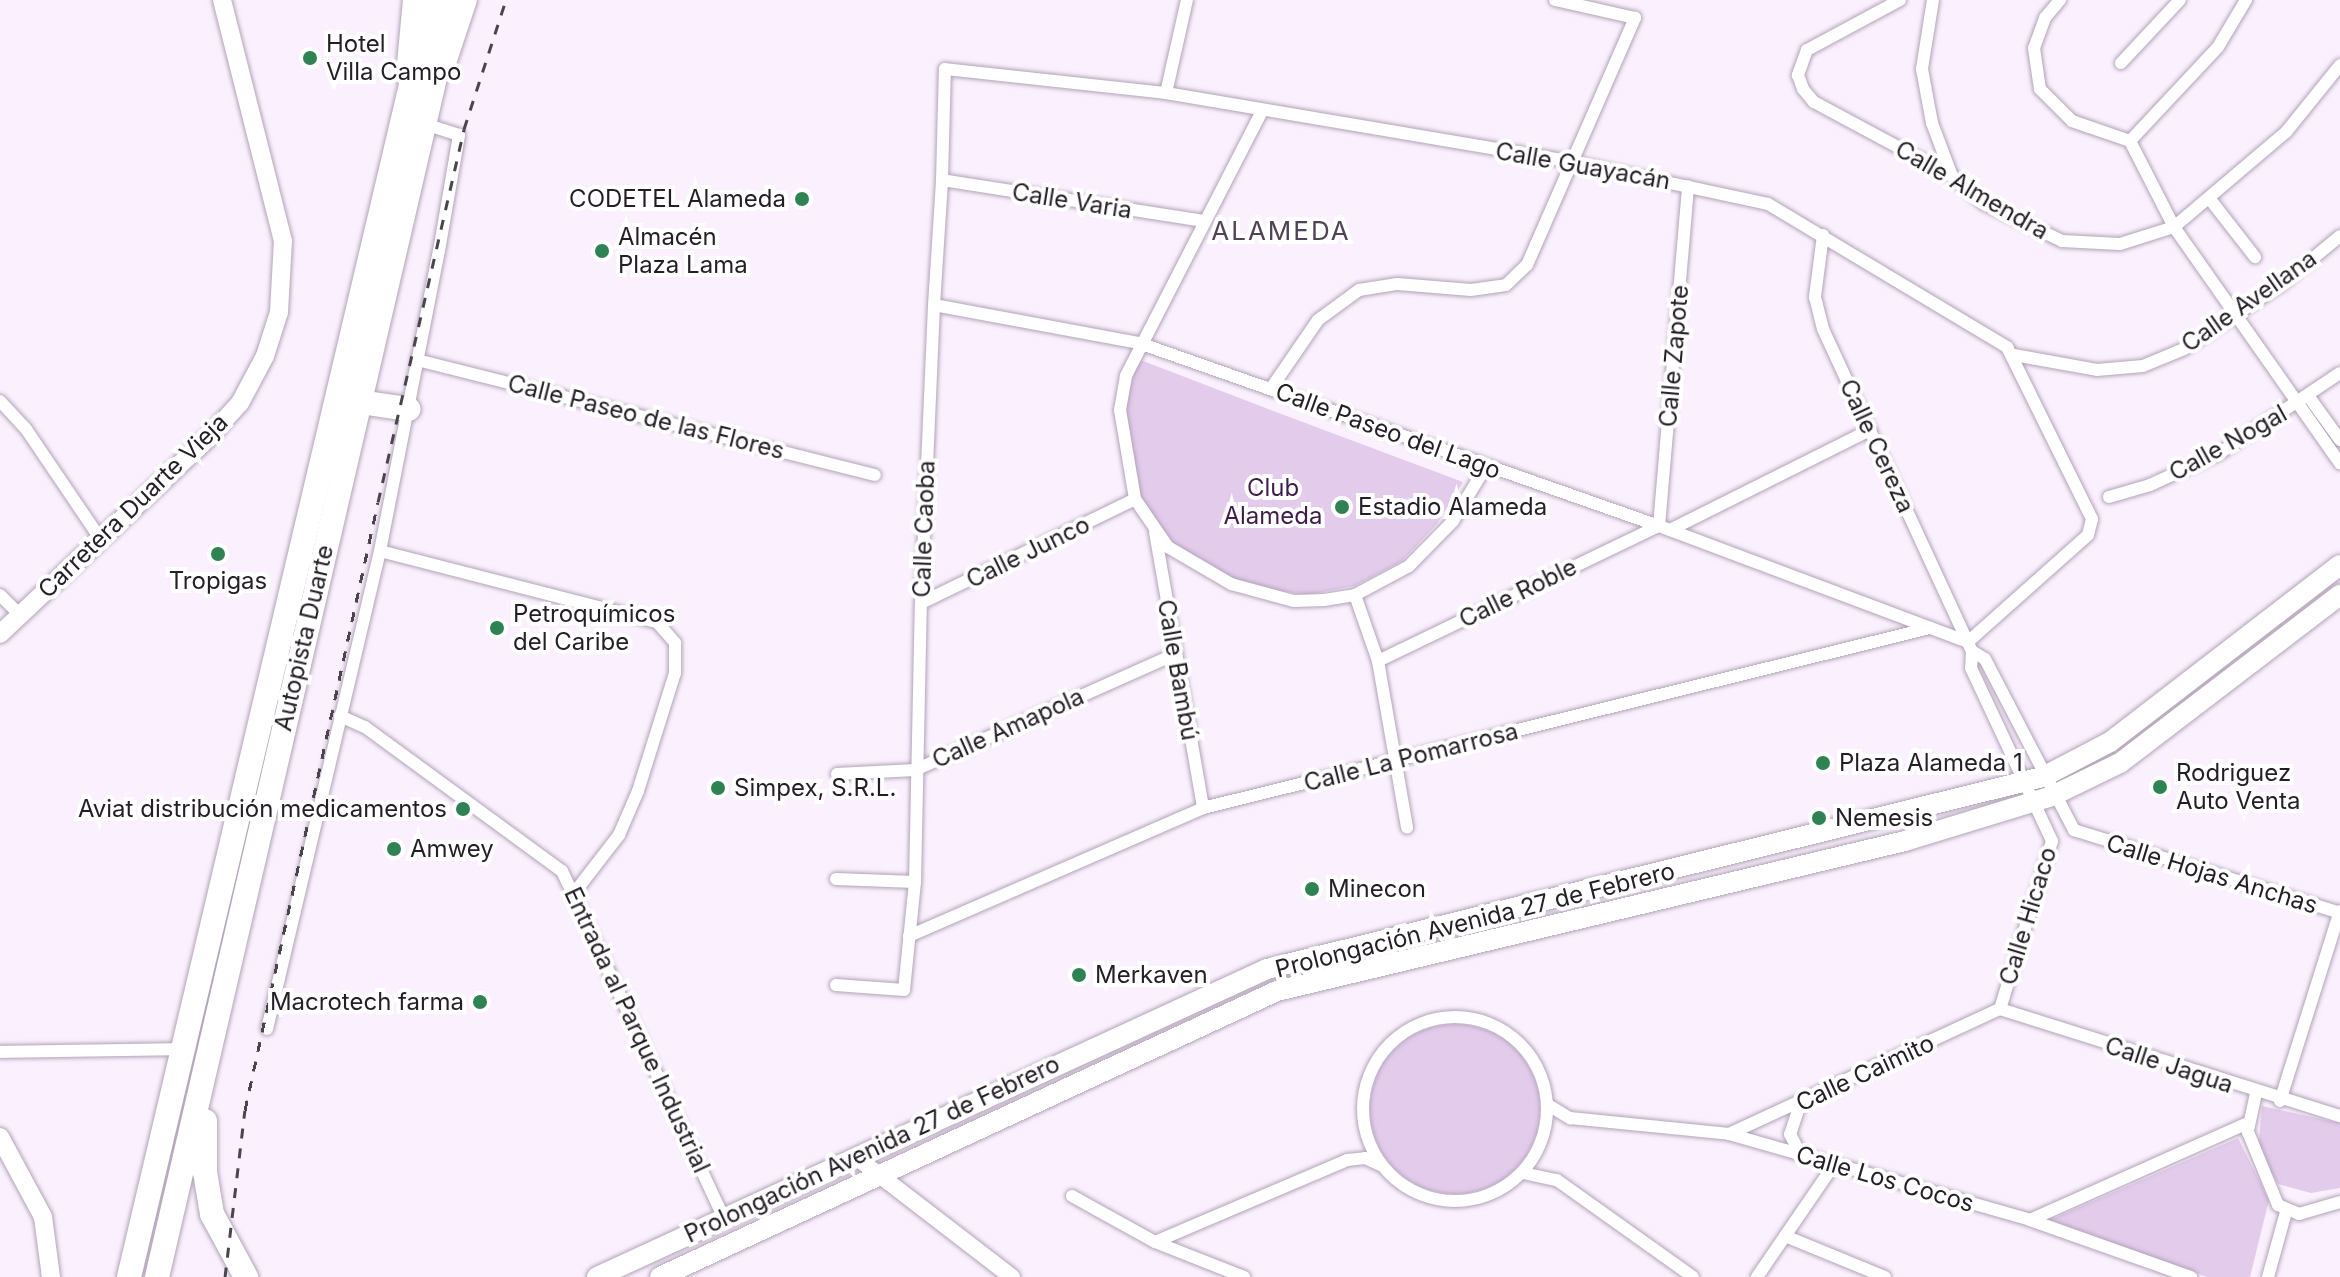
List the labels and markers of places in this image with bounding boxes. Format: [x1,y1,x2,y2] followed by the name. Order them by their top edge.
[326,30,461,86] place label: Hotel Villa Campo
[301,49,319,67] marker: Hotel Villa Campo
[569,185,786,213] place label: CODETEL Alameda
[793,190,811,208] marker: CODETEL Alameda
[618,223,748,279] place label: Almacén Plaza Lama
[593,242,611,260] marker: Almacén Plaza Lama
[1358,493,1547,521] place label: Estadio Alameda
[1333,498,1351,516] marker: Estadio Alameda
[209,545,227,563] marker: Tropigas
[169,567,267,595] place label: Tropigas
[513,600,675,656] place label: Petroquímicos del Caribe
[488,619,506,637] marker: Petroquímicos del Caribe
[1839,749,2023,777] place label: Plaza Alameda 1
[1814,754,1832,772] marker: Plaza Alameda 1
[2176,759,2300,815] place label: Rodriguez Auto Venta
[734,774,896,802] place label: Simpex, S.R.L.
[2151,778,2169,796] marker: Rodriguez Auto Venta
[709,779,727,797] marker: Simpex, S.R.L.
[78,795,447,823] place label: Aviat distribución medicamentos
[454,800,472,818] marker: Aviat distribución medicamentos
[1835,804,1933,832] place label: Nemesis
[1810,809,1828,827] marker: Nemesis
[410,835,494,863] place label: Amwey
[385,840,403,858] marker: Amwey
[1328,875,1426,903] place label: Minecon
[1303,880,1321,898] marker: Minecon
[1095,961,1208,989] place label: Merkaven
[1070,966,1088,984] marker: Merkaven
[270,988,464,1016] place label: Macrotech farma
[471,993,489,1011] marker: Macrotech farma

